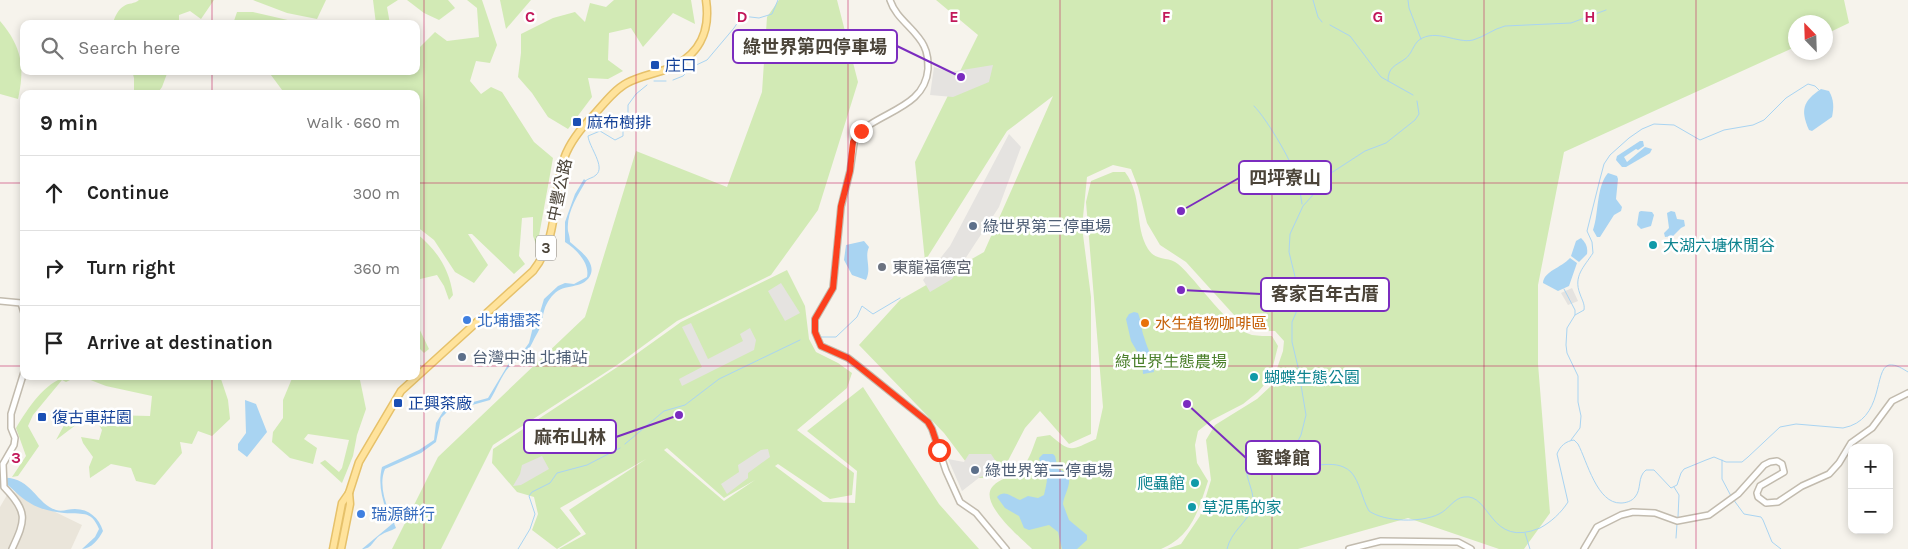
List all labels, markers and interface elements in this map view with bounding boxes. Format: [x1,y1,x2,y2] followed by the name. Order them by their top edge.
[525,7,535,26] text: C
[737,7,748,26] text: D
[949,7,959,26] text: E
[1162,7,1171,26] text: F
[1373,7,1383,26] text: G
[1584,7,1596,26] text: H
[1788,15,1833,60] north arrow
[20,20,420,75] search box
[733,30,897,63] callout: 綠世界第四停車場
[38,34,66,62] icon: search
[743,36,887,58] text: 綠世界第四停車場
[78,37,180,59] text: Search here
[665,56,697,75] place label: 庄口
[649,59,661,71] marker: 庄口
[40,111,98,135] text: 9 min
[307,113,400,132] text: Walk · 660 m
[587,113,651,132] place label: 麻布樹排
[571,116,583,128] marker: 麻布樹排
[850,120,873,143] route end
[544,157,575,223] street label: 中豐公路
[1239,161,1331,194] callout: 四坪寮山
[1249,167,1321,189] text: 四坪寮山
[40,179,68,207] icon: ahead
[87,182,169,204] text: Continue
[353,184,400,203] text: 300 m
[983,217,1111,236] place label: 綠世界第三停車場
[967,220,979,232] marker: 綠世界第三停車場
[536,236,556,260] road number: 3
[1663,236,1775,255] place label: 大湖六塘休閒谷
[1647,239,1659,251] marker: 大湖六塘休閒谷
[40,254,68,282] icon: right
[87,257,176,279] text: Turn right
[892,258,972,277] place label: 東龍福德宮
[353,259,400,278] text: 360 m
[876,261,888,273] marker: 東龍福德宮
[1261,278,1389,311] callout: 客家百年古厝
[1271,283,1379,305] text: 客家百年古厝
[477,311,541,330] place label: 北埔擂茶
[461,314,473,326] marker: 北埔擂茶
[1155,314,1267,333] place label: 水生植物咖啡區
[1139,317,1151,329] marker: 水生植物咖啡區
[40,329,68,357] icon: arrive
[87,332,273,354] text: Arrive at destination
[472,348,588,367] place label: 台灣中油 北捕站
[456,351,468,363] marker: 台灣中油 北捕站
[1115,352,1227,371] park label: 綠世界生態農場
[1264,368,1360,387] place label: 蝴蝶生態公園
[1248,371,1260,383] marker: 蝴蝶生態公園
[408,394,472,413] place label: 正興茶廠
[392,397,404,409] marker: 正興茶廠
[52,408,132,427] place label: 復古車莊園
[36,411,48,423] marker: 復古車莊園
[524,420,616,453] callout: 麻布山林
[534,426,606,448] text: 麻布山林
[928,439,951,462] route start
[1246,441,1320,474] callout: 蜜蜂館
[1848,444,1893,534] map controls
[1848,444,1893,489] button: +
[1256,447,1310,469] text: 蜜蜂館
[11,448,21,467] text: 3
[985,461,1113,480] place label: 綠世界第二停車場
[969,464,981,476] marker: 綠世界第二停車場
[1137,474,1185,493] place label: 爬蟲館
[1189,477,1201,489] marker: 爬蟲館
[1848,489,1893,534] button: −
[1202,498,1282,517] place label: 草泥馬的家
[1186,501,1198,513] marker: 草泥馬的家
[371,505,435,524] place label: 瑞源餅行
[355,508,367,520] marker: 瑞源餅行

